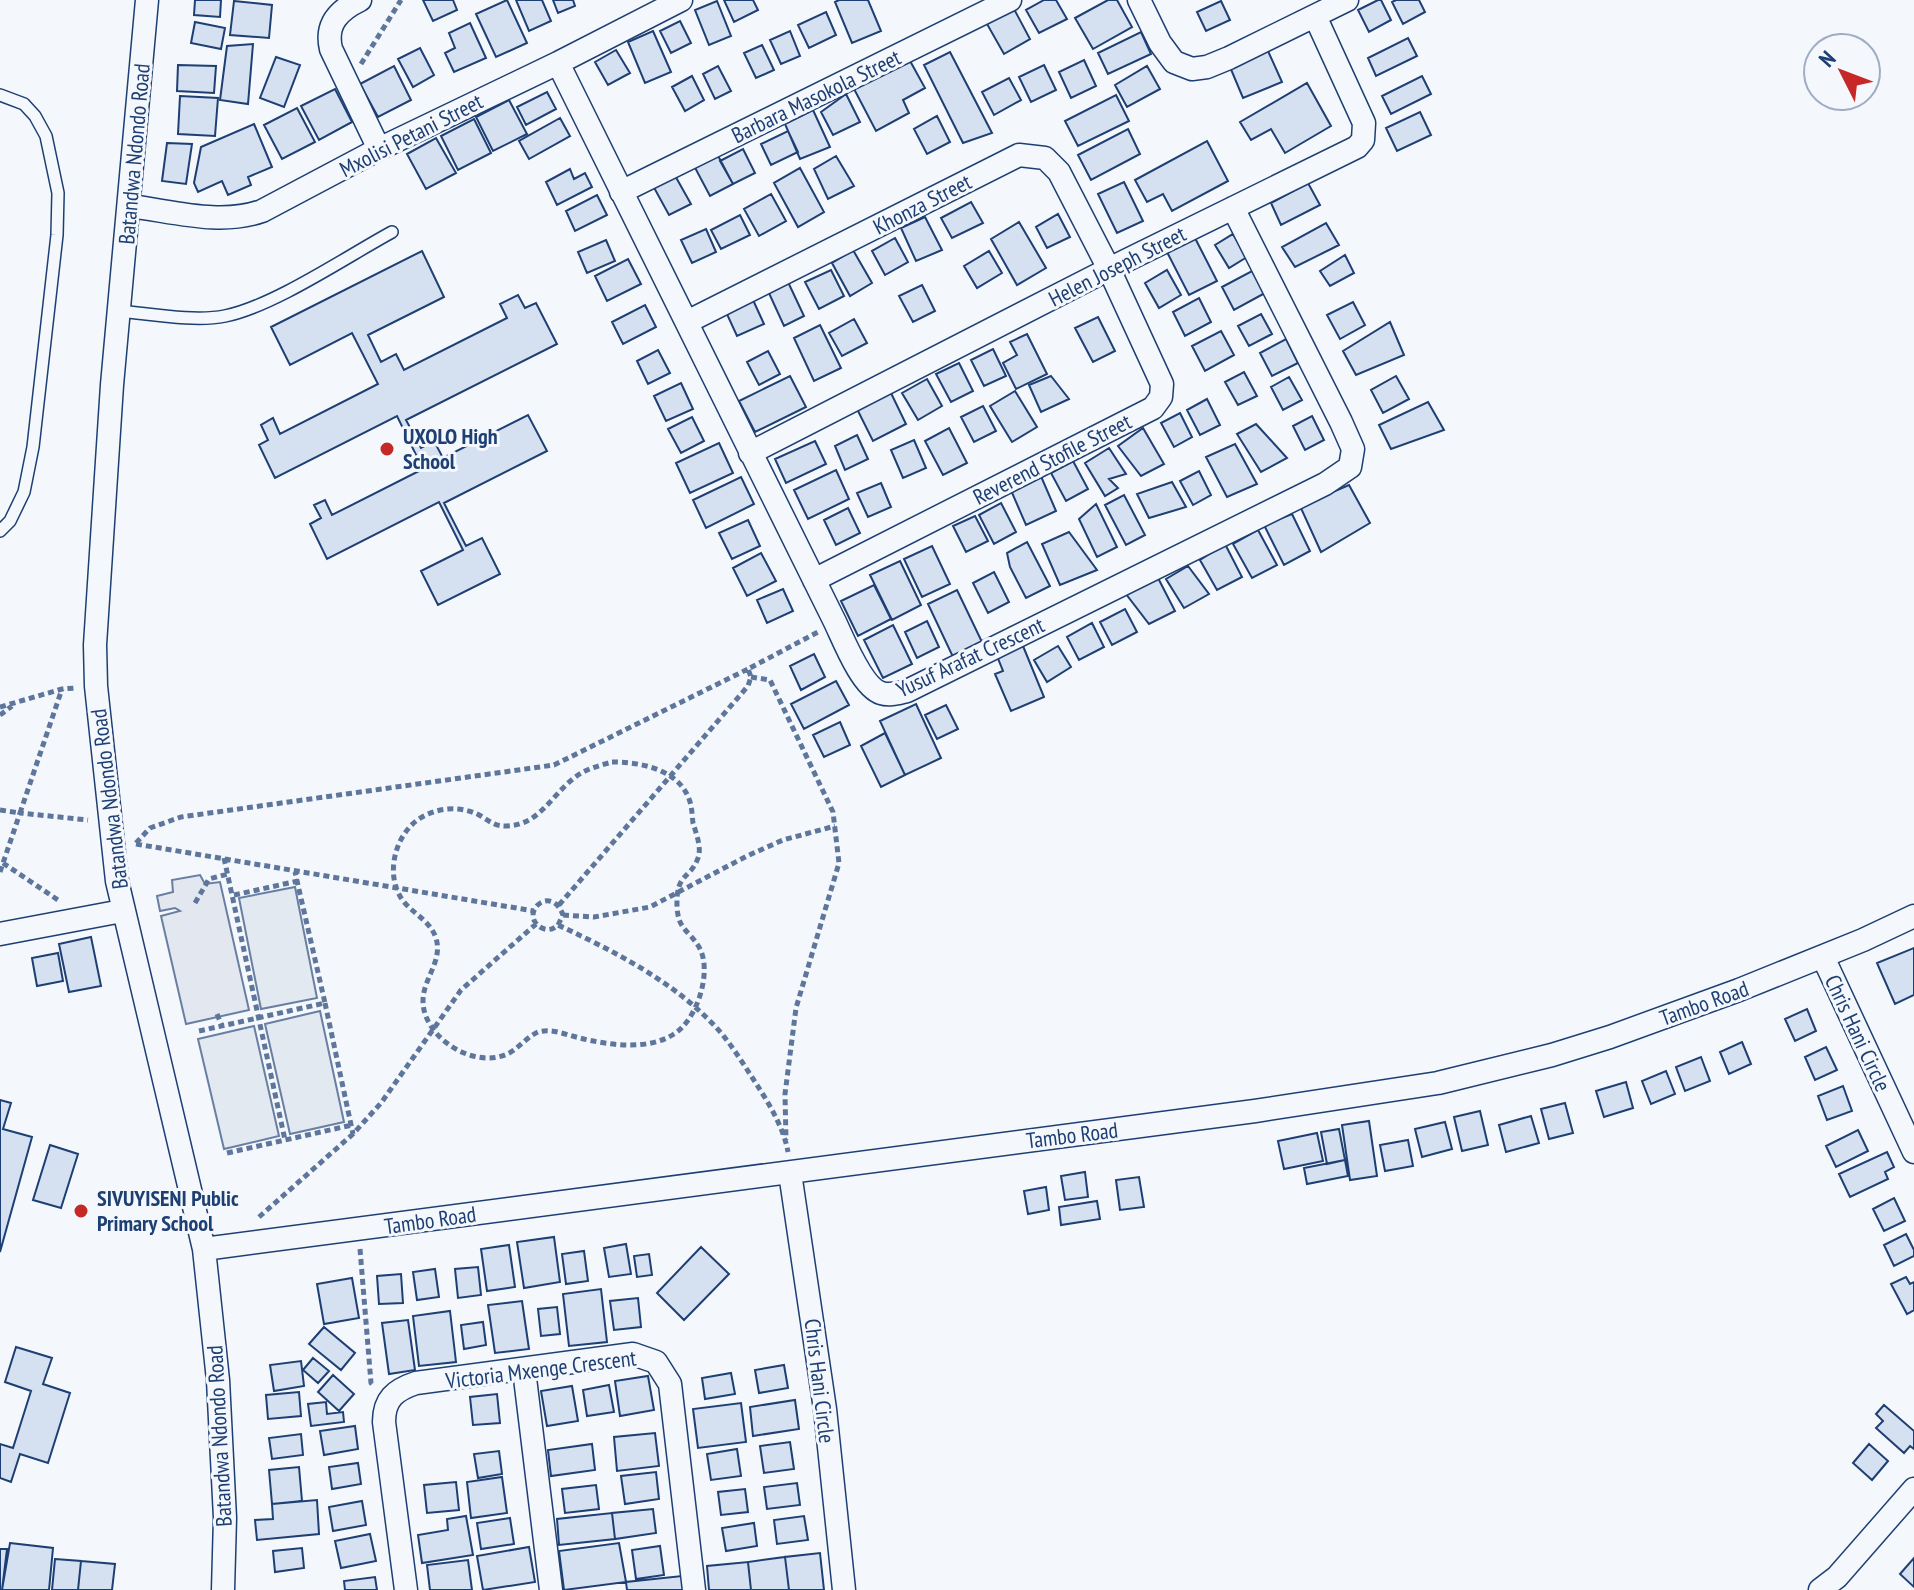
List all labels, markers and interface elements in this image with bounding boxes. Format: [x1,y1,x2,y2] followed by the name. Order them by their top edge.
[1802,32,1882,112] north arrow
[727,43,905,149] street label: Barbara Masokola Street
[1813,45,1842,72] text: N
[112,62,156,246] street label: Batandwa Ndondo Road
[335,87,487,183] street label: Mxolisi Petani Street
[868,167,976,241] street label: Khonza Street
[1044,219,1190,313] street label: Helen Joseph Street
[968,407,1136,511] street label: Reverend Stofile Street
[403,422,498,475] place label: UXOLO High School
[378,440,396,458] marker: UXOLO High School
[892,611,1048,703] street label: Yusuf Arafat Crescent
[84,707,134,891] street label: Batandwa Ndondo Road
[1819,970,1897,1096] street label: Chris Hani Circle
[1656,974,1752,1032] street label: Tambo Road
[1024,1115,1120,1155] street label: Tambo Road
[97,1184,239,1237] place label: SIVUYISENI Public Primary School
[382,1200,478,1240] street label: Tambo Road
[72,1202,90,1220] marker: SIVUYISENI Public Primary School
[798,1317,842,1445] street label: Chris Hani Circle
[443,1343,638,1395] street label: Victoria Mxenge Crescent
[200,1345,238,1527] street label: Batandwa Ndondo Road

